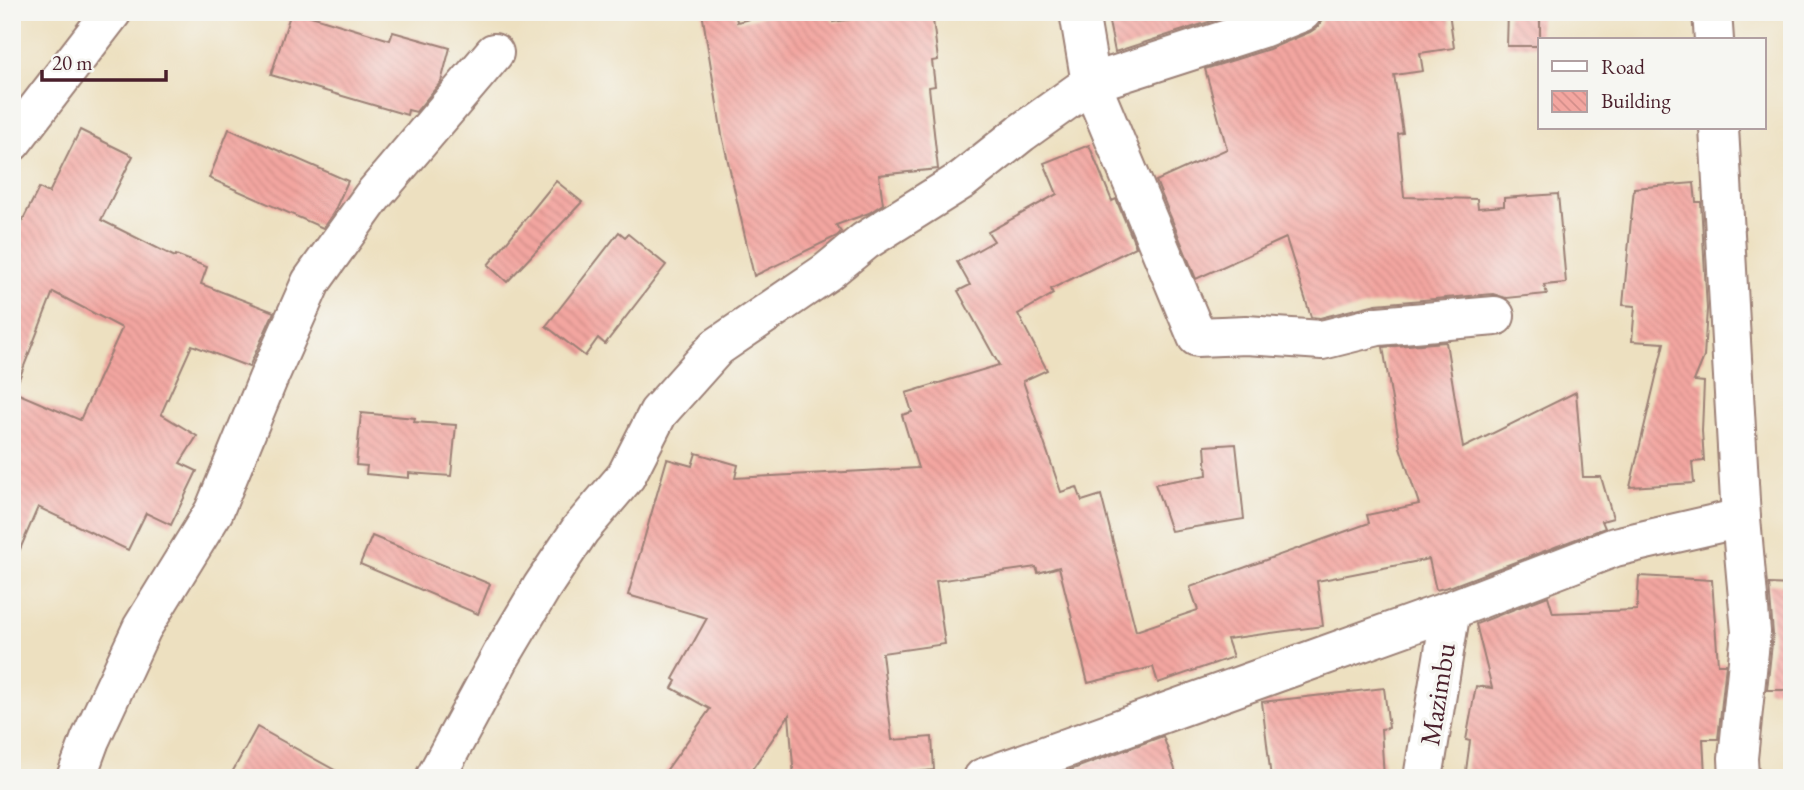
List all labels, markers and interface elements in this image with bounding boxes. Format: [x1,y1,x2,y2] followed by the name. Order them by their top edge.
[42,38,166,82] scale bar
[1538,38,1766,130] legend
[52,49,93,76] text: 20 m
[1601,53,1645,80] text: Road
[1601,87,1671,114] text: Building
[1411,640,1463,748] street label: Mazimbu

